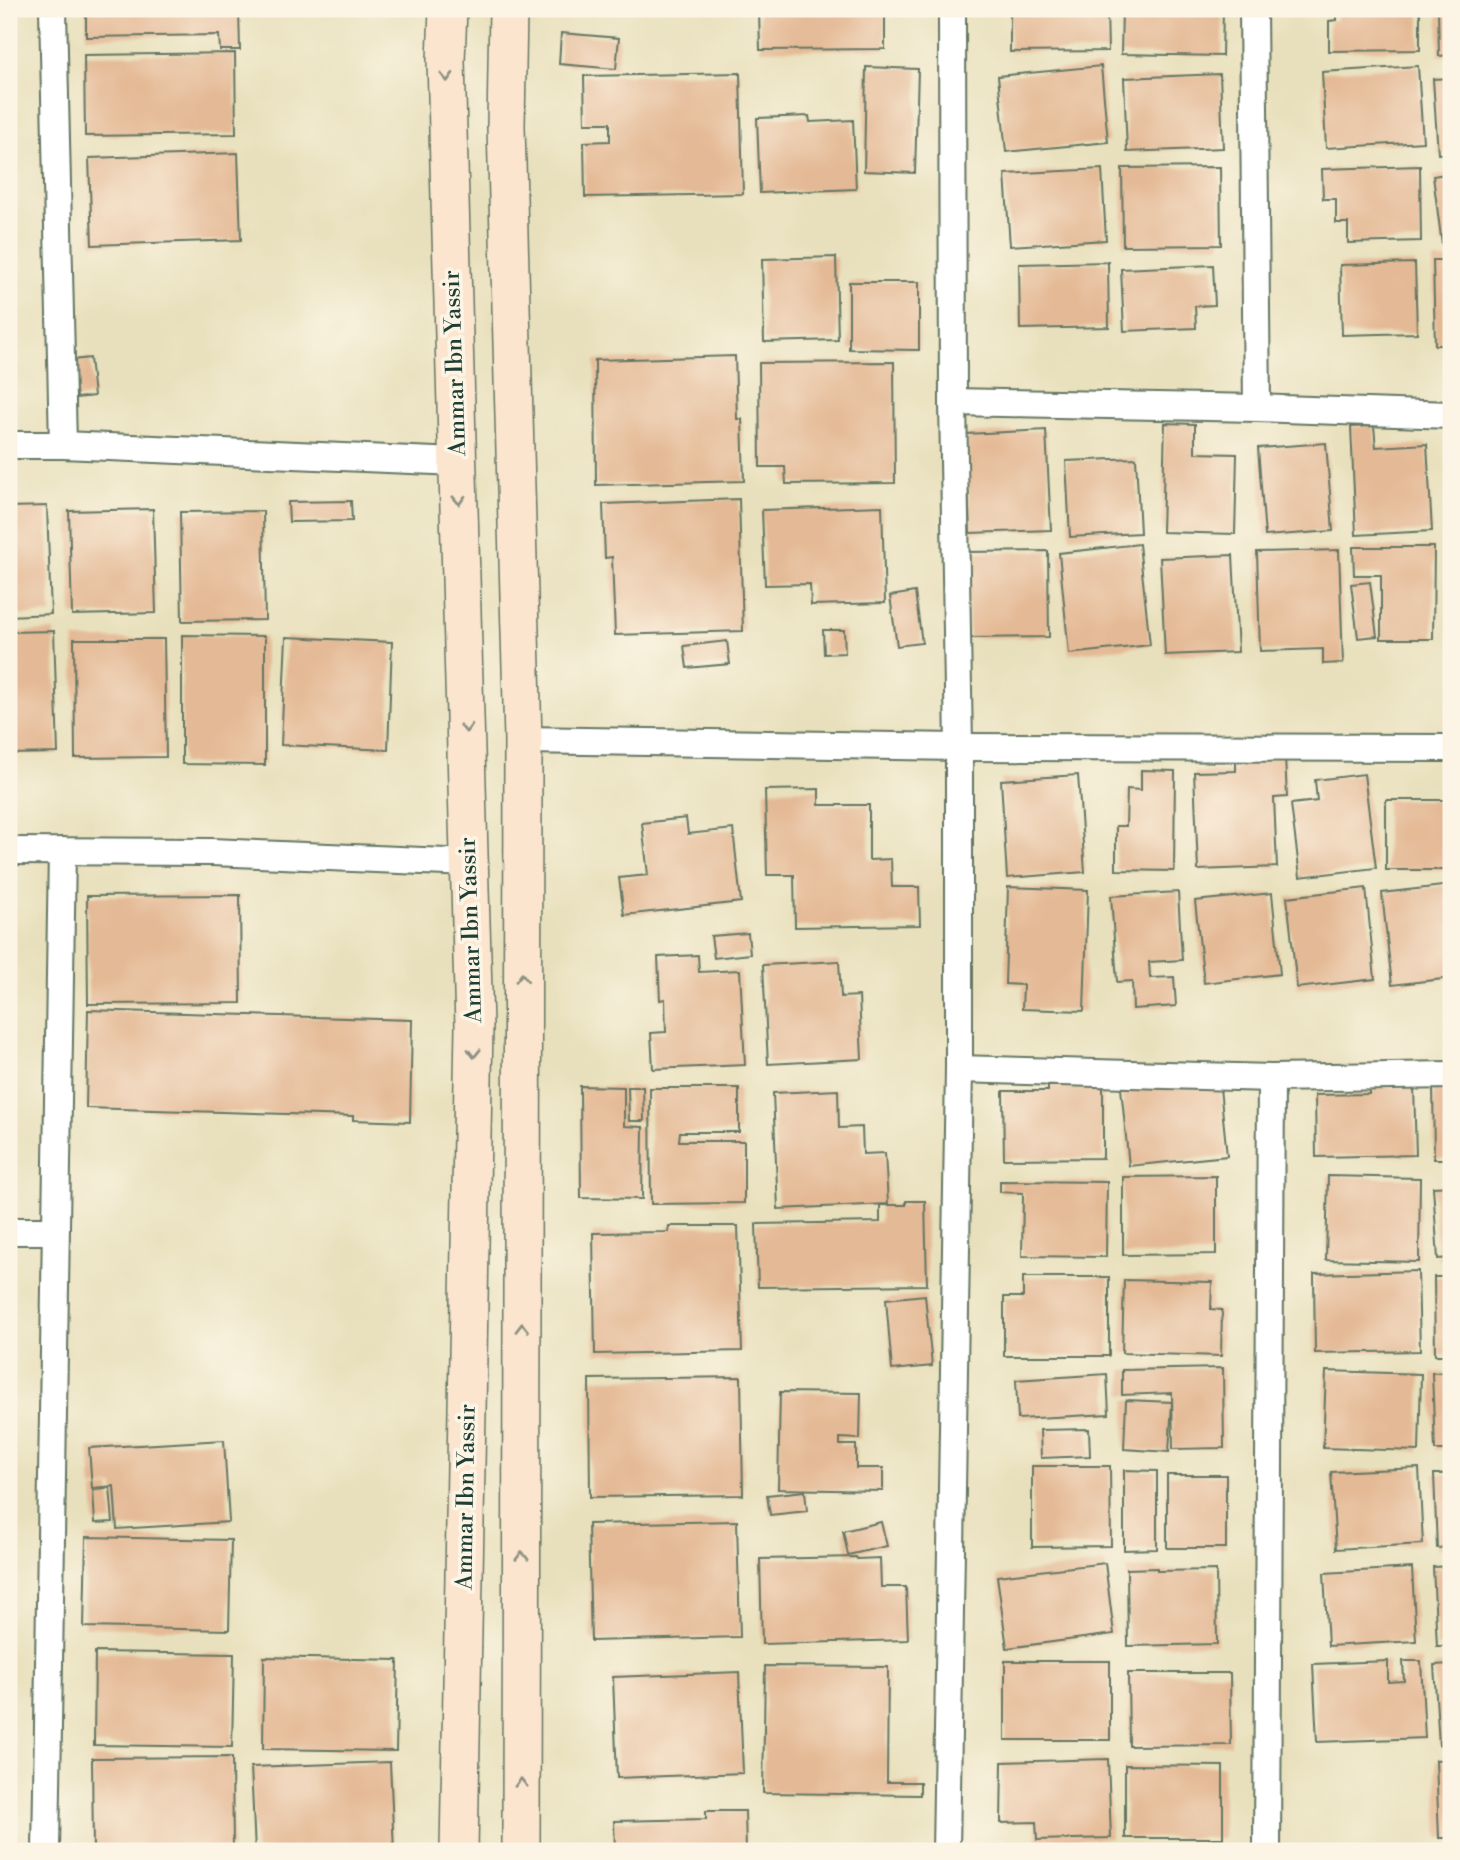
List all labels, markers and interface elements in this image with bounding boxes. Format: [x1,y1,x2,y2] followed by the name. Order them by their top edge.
[439,72,454,83] one-way arrow
[438,270,472,457] street label: Ammar Ibn Yassir
[451,495,466,506] one-way arrow
[458,722,473,733] one-way arrow
[454,837,488,1024] street label: Ammar Ibn Yassir
[514,972,530,983] one-way arrow
[466,1048,482,1059] one-way arrow
[514,1322,530,1333] one-way arrow
[450,1404,482,1591] street label: Ammar Ibn Yassir
[514,1550,530,1560] one-way arrow
[513,1777,529,1788] one-way arrow

